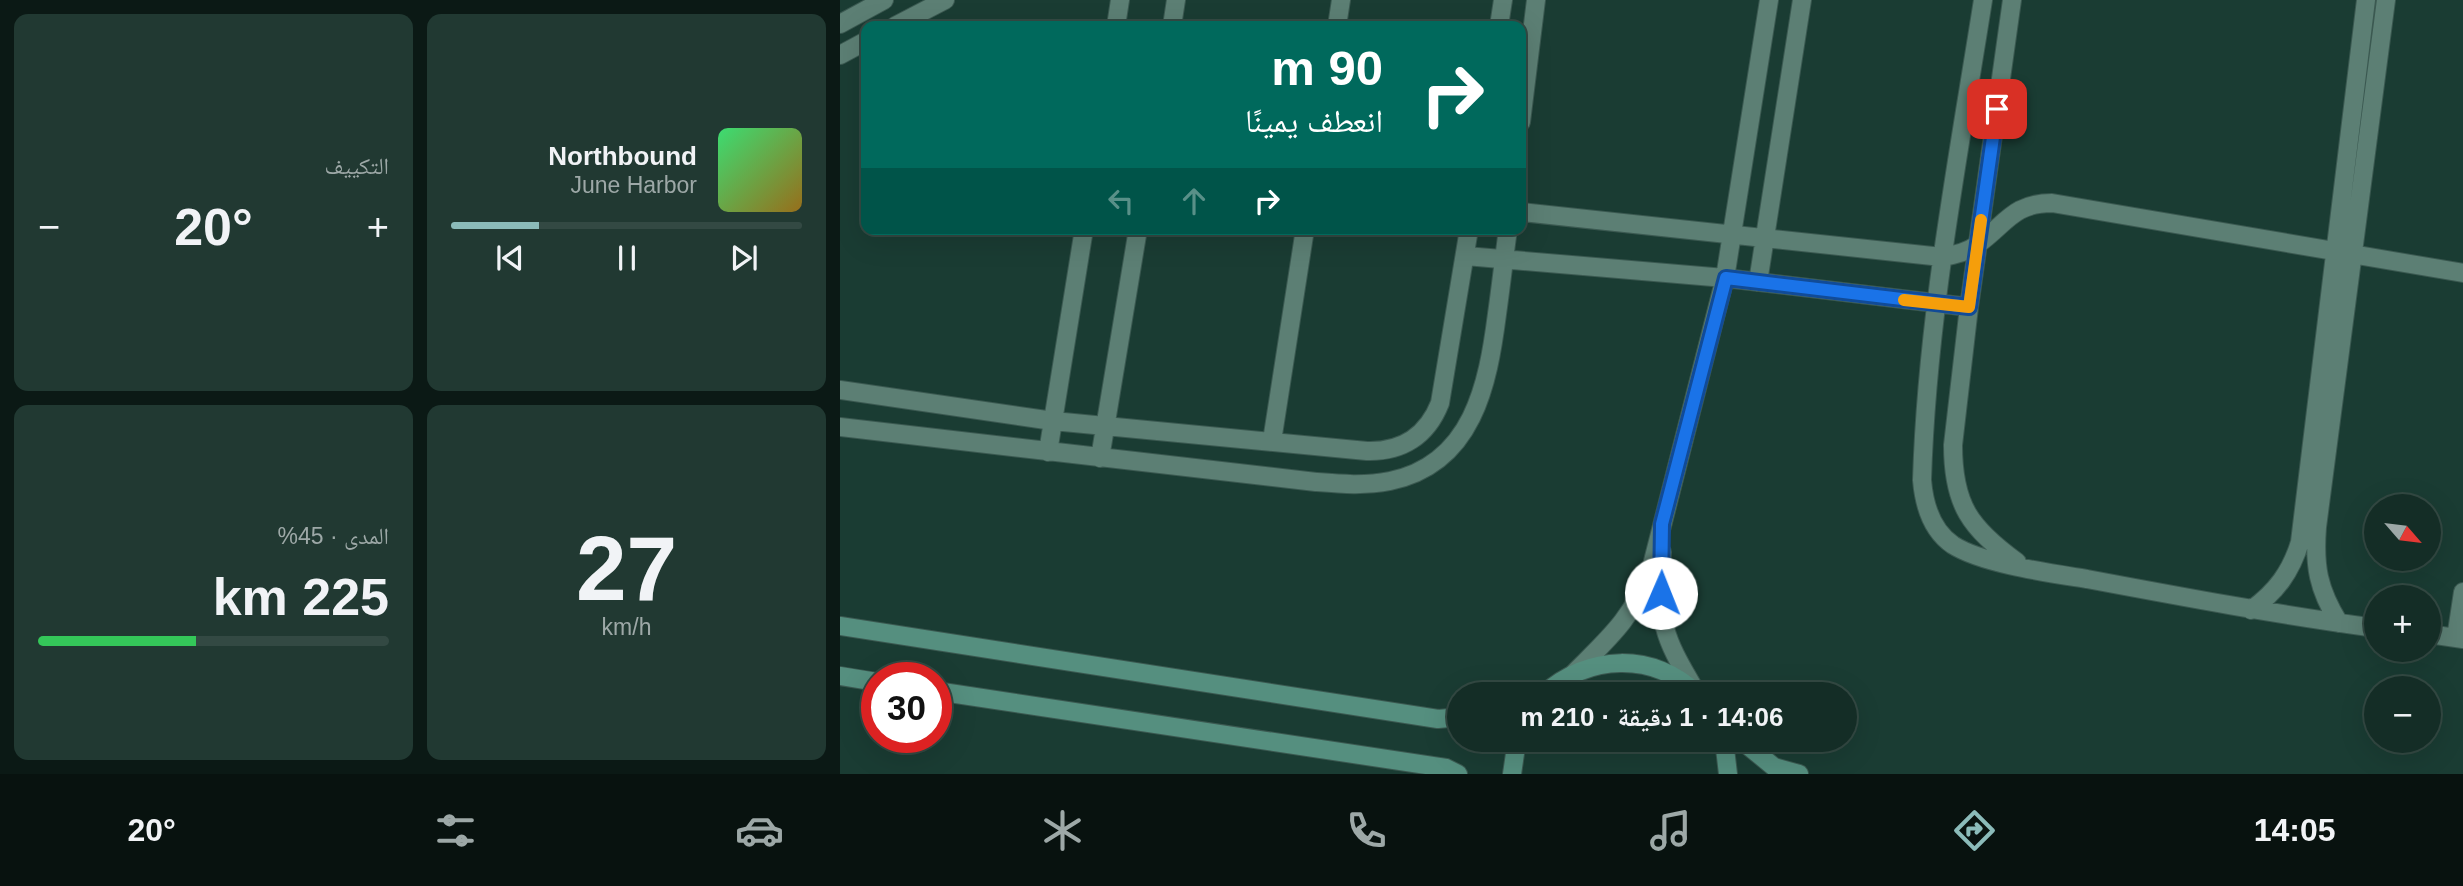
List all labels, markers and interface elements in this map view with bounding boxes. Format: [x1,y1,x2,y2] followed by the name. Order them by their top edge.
[1271,41,1383,95] text: 90 m
[1407,49,1498,140] icon: right
[1967,79,2027,139] pin
[1978,90,2016,128] icon: arrive
[1245,103,1383,139] text: انعطف يمينًا
[548,141,697,171] text: Northbound
[324,153,389,179] text: التكييف
[570,172,697,198] text: June Harbor
[1102,182,1140,220] icon: left
[1175,182,1213,220] icon: ahead
[1248,182,1286,220] icon: right
[174,198,253,256] text: 20°
[38,206,60,248] text: −
[367,206,389,248] text: +
[491,239,529,277] icon: previous
[608,239,646,277] icon: pause
[725,239,763,277] icon: next
[2364,494,2441,570] north arrow
[2364,494,2441,753] map controls
[576,518,677,619] text: 27
[278,523,389,549] text: المدى · 45%
[1624,556,1698,630] position arrow
[213,568,389,626] text: 225 km
[2364,585,2441,662] button: +
[602,614,651,640] text: km/h
[861,662,952,753] speed limit sign: 30
[2364,676,2441,753] button: −
[1521,702,1783,732] text: 14:06 · 1 دقيقة · 210 m
[431,806,480,855] icon: filters
[735,806,784,855] icon: car
[1038,806,1087,855] icon: climate
[1342,806,1391,855] icon: phone
[1646,806,1695,855] icon: music
[1950,806,1999,855] icon: directions
[127,812,176,848] text: 20°
[2254,812,2336,848] text: 14:05

